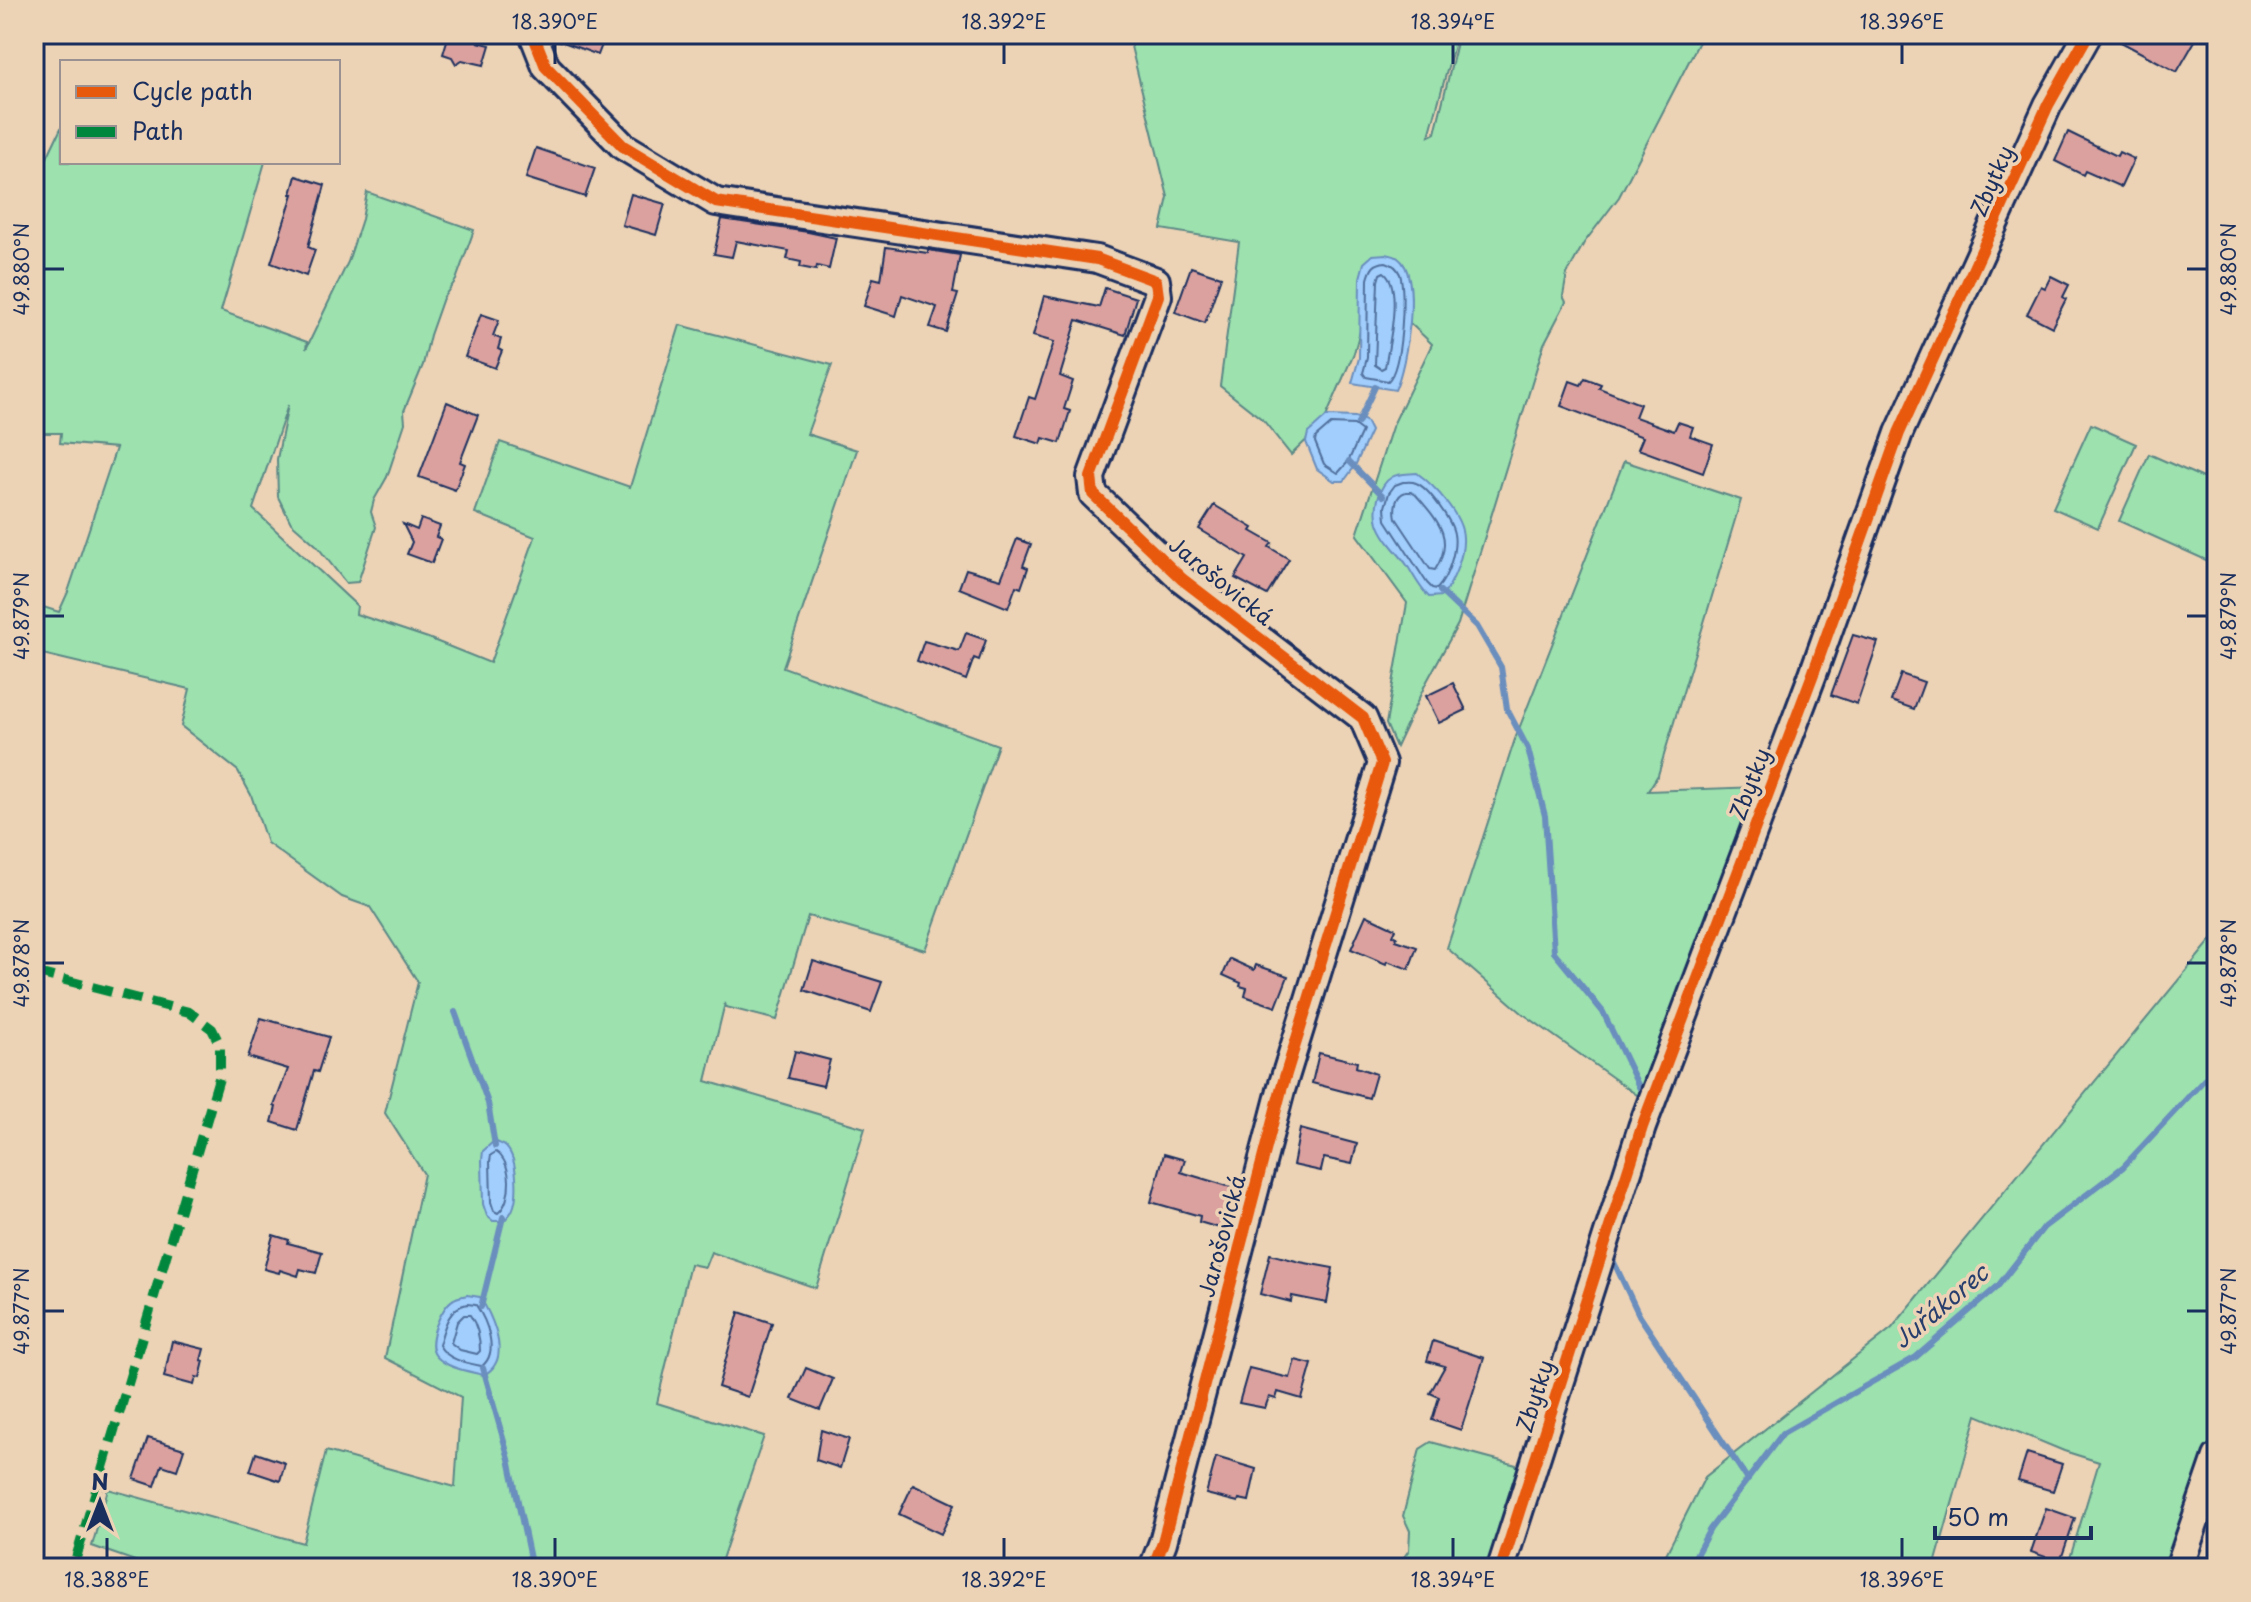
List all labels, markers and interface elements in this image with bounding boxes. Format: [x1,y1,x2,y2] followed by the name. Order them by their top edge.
[512,6,598,36] text: 18.390°E
[961,6,1047,36] text: 18.392°E
[1411,6,1495,36] text: 18.394°E
[1860,6,1944,36] text: 18.396°E
[60,60,340,164] legend
[132,72,253,108] text: Cycle path
[132,112,184,148] text: Path
[1960,140,2021,221] street label: Zbytky
[6,223,36,315] text: 49.880°N
[2213,223,2243,315] text: 49.880°N
[1163,527,1281,632] street label: Jarošovická
[6,572,36,660] text: 49.879°N
[2213,572,2243,660] text: 49.879°N
[1720,743,1777,824] street label: Zbytky
[6,919,36,1007] text: 49.878°N
[2213,919,2243,1007] text: 49.878°N
[1188,1170,1253,1301] street label: Jarošovická
[1884,1253,1997,1356] water label: Juřákorec
[6,1267,36,1355] text: 49.877°N
[2213,1267,2243,1355] text: 49.877°N
[1506,1355,1561,1436] street label: Zbytky
[60,1462,140,1542] north arrow
[91,1464,109,1497] text: N
[1935,1490,2091,1540] scale bar
[1947,1498,2009,1534] text: 50 m
[64,1564,150,1594] text: 18.388°E
[512,1564,598,1594] text: 18.390°E
[961,1564,1047,1594] text: 18.392°E
[1411,1564,1495,1594] text: 18.394°E
[1860,1564,1944,1594] text: 18.396°E

